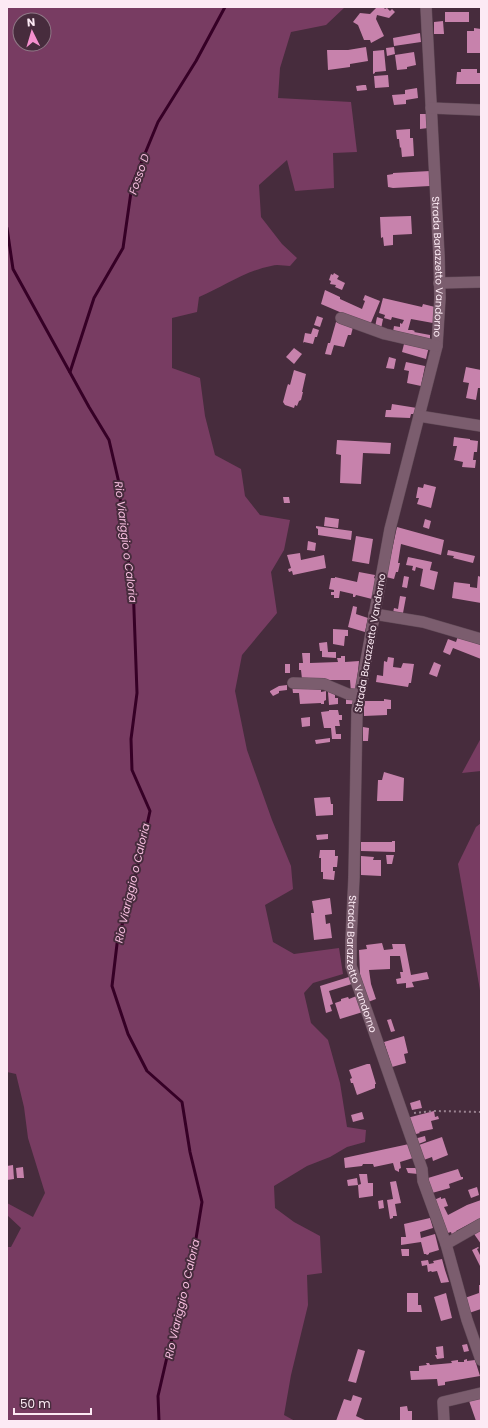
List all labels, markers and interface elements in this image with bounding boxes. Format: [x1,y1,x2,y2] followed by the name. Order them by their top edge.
[12,12,52,52] north arrow
[26,14,36,30] text: N
[125,151,153,197] water label: Fosso D
[428,196,448,338] street label: Strada Barazzetto Vandorno
[111,480,141,604] water label: Rio Viariggio o Caloria
[350,572,390,714] street label: Strada Barazzetto Vandorno
[110,821,154,944] water label: Rio Viariggio o Caloria
[343,895,381,1035] street label: Strada Barazzetto Vandorno
[160,1237,204,1360] water label: Rio Viariggio o Caloria
[14,1390,91,1416] scale bar
[20,1395,51,1412] text: 50 m

